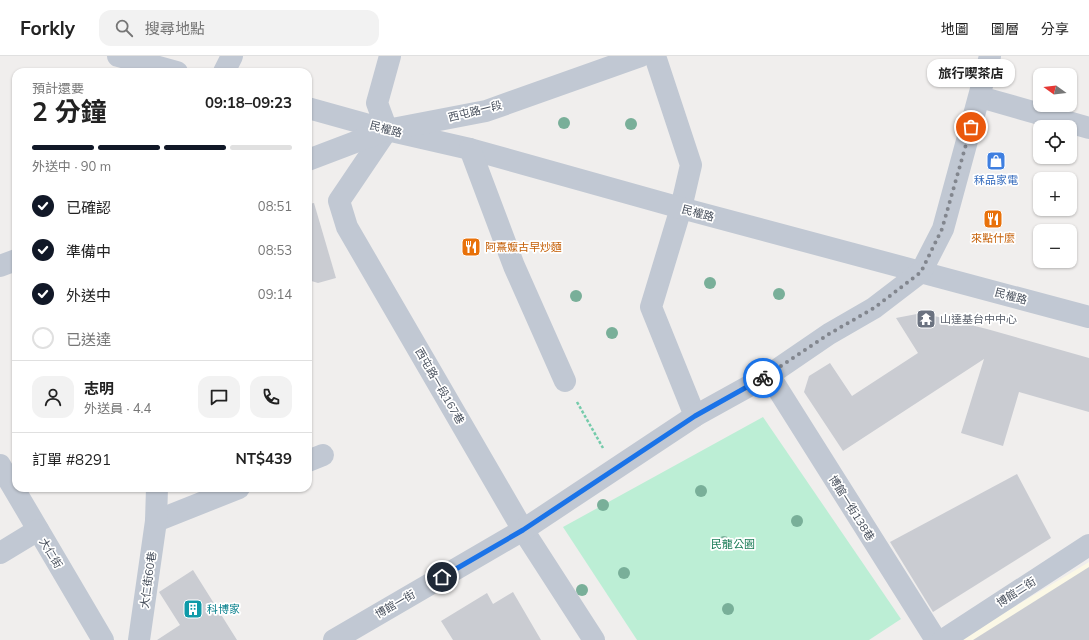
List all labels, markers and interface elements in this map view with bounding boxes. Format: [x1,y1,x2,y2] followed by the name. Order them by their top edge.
[99,10,379,46] search box
[20,16,75,40] text: Forkly
[113,17,135,39] icon: search
[145,19,205,38] text: 搜尋地點
[941,20,969,38] text: 地圖
[991,20,1019,38] text: 圖層
[1041,20,1069,38] text: 分享
[927,59,1015,87] callout: 旅行喫茶店
[938,65,1004,81] text: 旅行喫茶店
[1033,68,1077,112] north arrow
[1033,68,1077,268] map controls
[32,80,84,96] text: 預計還要
[205,93,292,112] text: 09:18–09:23
[32,95,107,128] text: 2 分鐘
[447,98,503,124] street label: 西屯路一段
[954,110,988,144] pin
[960,116,982,138] icon: bag
[368,118,404,140] street label: 民權路
[1033,120,1077,164] button: locate
[985,150,1007,172] shop icon: 秝品家電
[32,158,111,174] text: 外送中 · 90 m
[1033,172,1077,216] button: +
[974,173,1018,187] place label: 秝品家電
[32,195,54,217] icon: check
[66,198,111,217] text: 已確認
[258,198,292,214] text: 08:51
[680,202,716,224] street label: 民權路
[982,208,1004,230] restaurant icon: 來點什麼
[1033,224,1077,268] button: −
[971,231,1015,245] place label: 來點什麼
[460,236,482,258] restaurant icon: 阿熹嬤古早炒麵
[32,239,54,261] icon: check
[485,240,562,254] place label: 阿熹嬤古早炒麵
[66,242,111,261] text: 準備中
[258,242,292,258] text: 08:53
[32,283,54,305] icon: check
[993,285,1029,307] street label: 民權路
[66,286,111,305] text: 外送中
[258,286,292,302] text: 09:14
[915,308,937,330] temple icon: 山達基台中中心
[940,312,1017,326] place label: 山達基台中中心
[66,330,111,349] text: 已送達
[412,345,468,427] street label: 西屯路一段167巷
[743,358,783,398] courier
[752,367,774,389] icon: bike
[32,376,74,418] button: person
[198,376,240,418] button: chat
[250,376,292,418] button: phone
[84,379,114,398] text: 志明
[84,400,151,416] text: 外送員 · 4.4
[235,449,292,468] text: NT$439
[32,450,111,469] text: 訂單 #8291
[826,473,878,543] street label: 博館一街138巷
[37,535,65,571] street label: 大仁街
[711,537,755,551] park label: 民龍公園
[137,551,159,609] street label: 大仁街60巷
[425,560,459,594] pin
[431,566,453,588] icon: home
[994,574,1038,610] street label: 博館二街
[372,587,418,621] street label: 博館一街
[182,598,204,620] building icon: 科博家
[207,602,240,616] place label: 科博家

